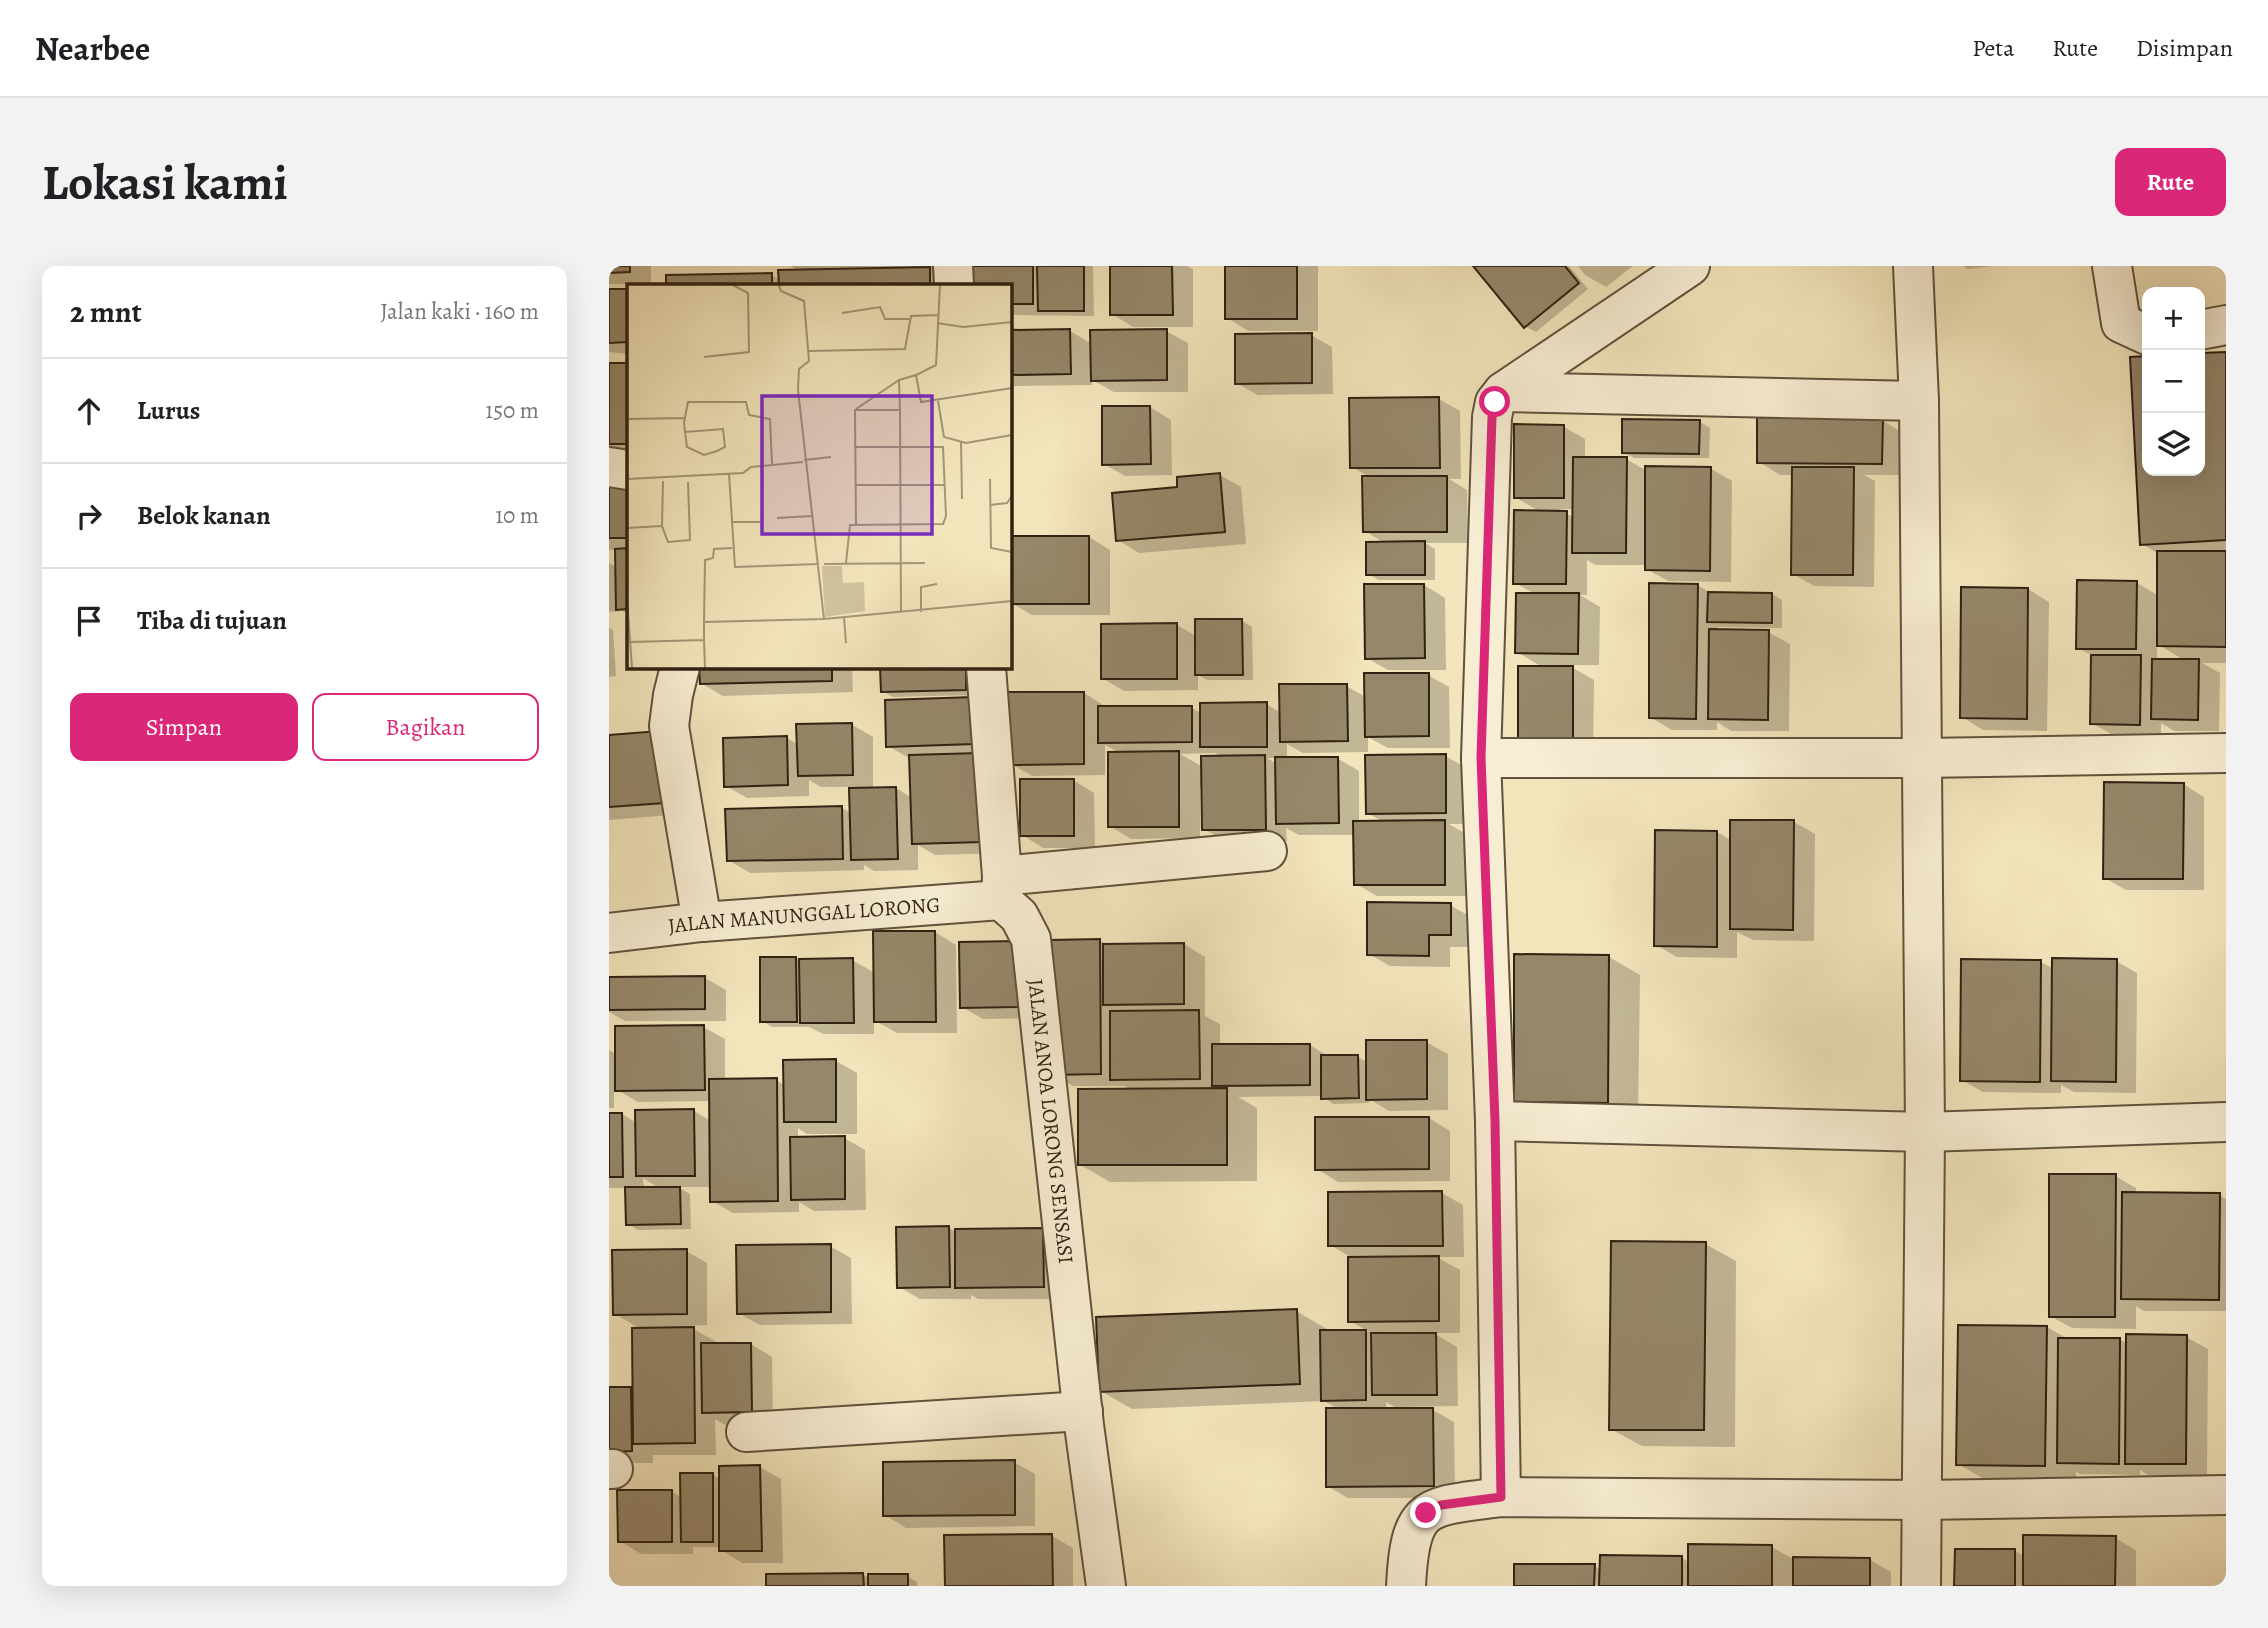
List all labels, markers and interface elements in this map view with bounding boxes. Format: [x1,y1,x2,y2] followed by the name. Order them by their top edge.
[35,26,150,71] text: Nearbee
[1972,32,2014,64] text: Peta
[2052,32,2098,64] text: Rute
[2136,32,2233,64] text: Disimpan
[2115,148,2226,216] button: Rute
[42,149,288,216] text: Lokasi kami
[627,284,1011,668] inset map
[2142,287,2205,476] map controls
[2142,287,2205,350] button: +
[70,292,142,332] text: 2 mnt
[380,296,539,327] text: Jalan kaki · 160 m
[2142,350,2205,413] button: −
[1479,386,1510,417] route start
[70,392,108,430] icon: ahead
[137,393,200,428] text: Lurus
[485,395,539,426] text: 150 m
[2142,413,2205,476] button: layers
[70,497,108,535] icon: right
[137,498,271,533] text: Belok kanan
[495,500,539,531] text: 10 m
[70,602,108,640] icon: arrive
[137,603,287,638] text: Tiba di tujuan
[70,693,298,761] button: Simpan
[312,693,539,761] button: Bagikan
[666,891,941,940] street label: JALAN MANUNGGAL LORONG
[1021,977,1080,1265] street label: JALAN ANOA LORONG SENSASI
[1410,1497,1441,1528] route end

